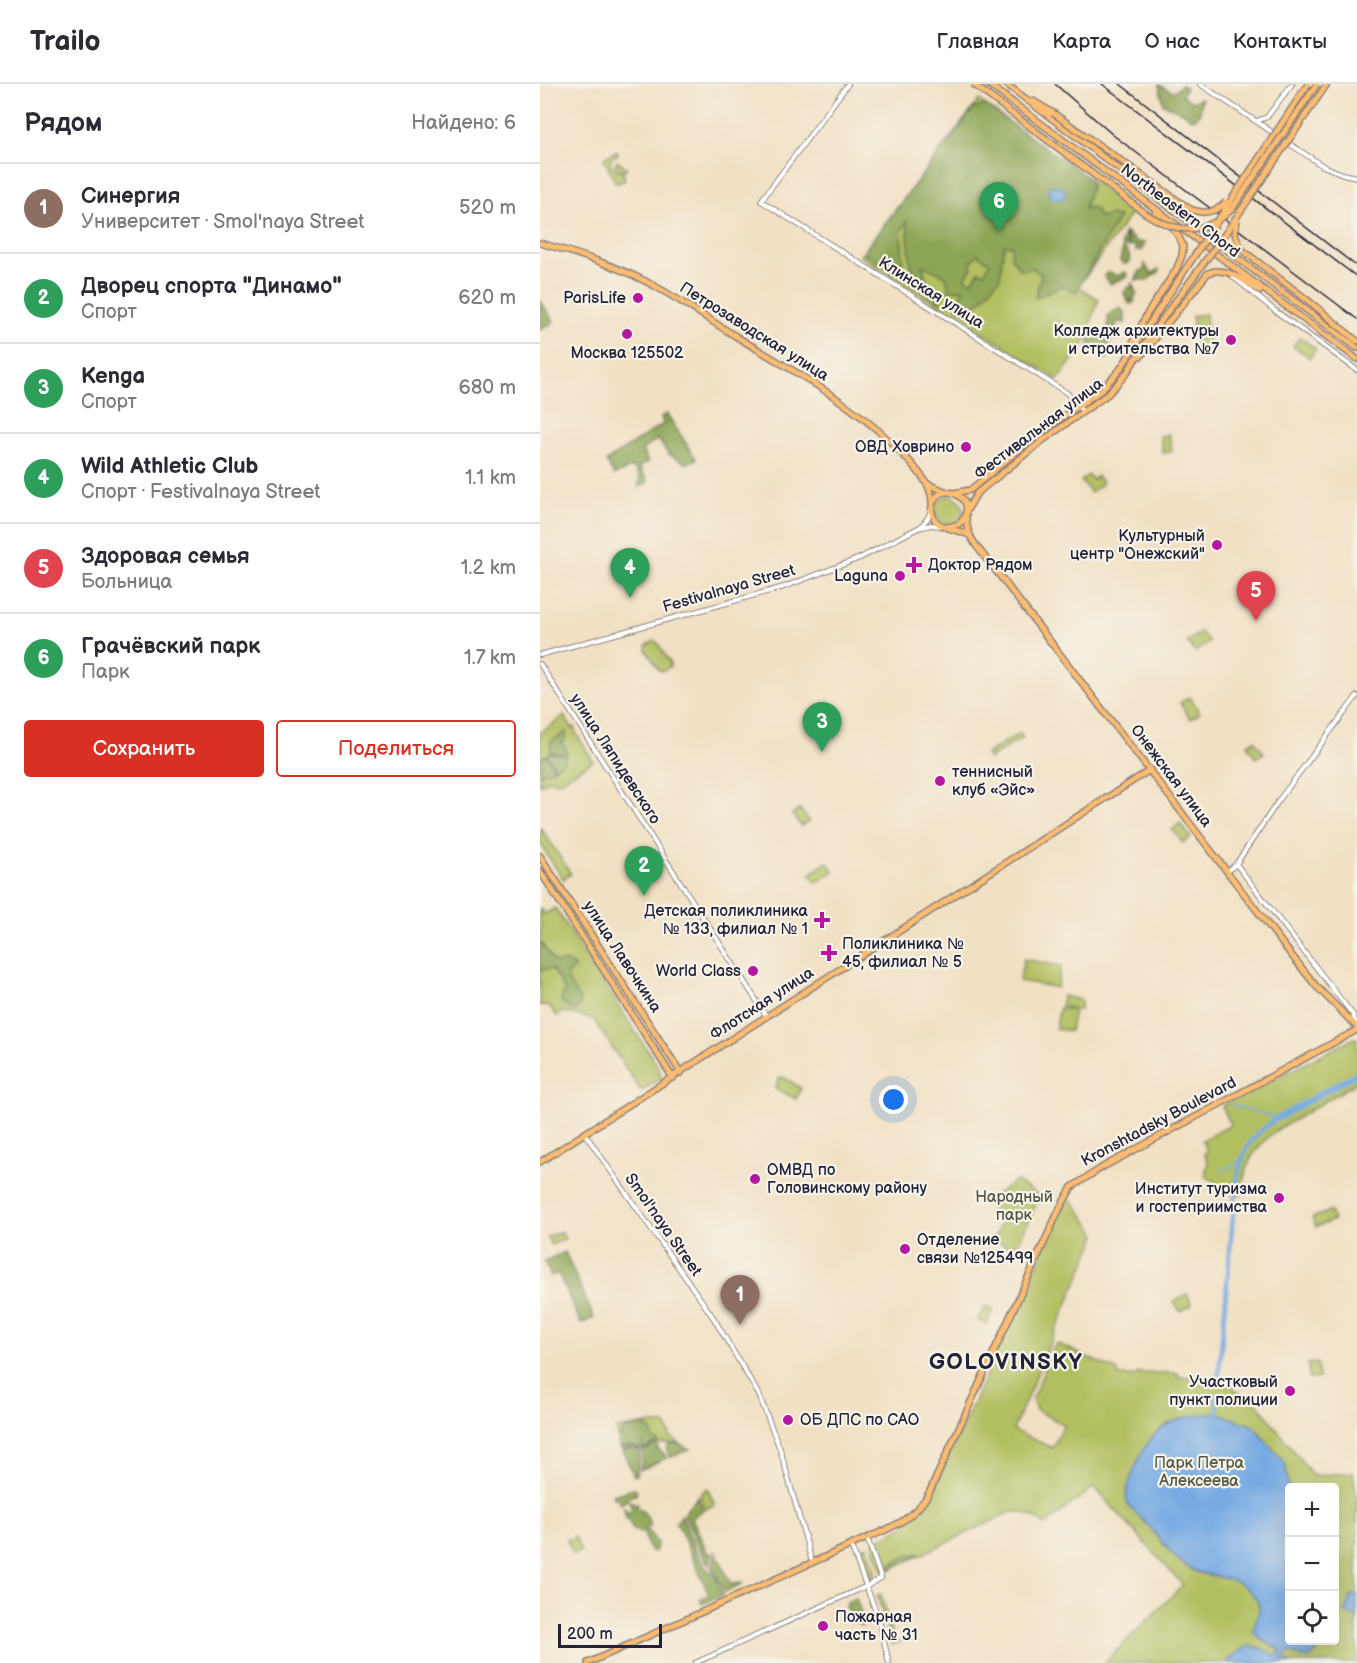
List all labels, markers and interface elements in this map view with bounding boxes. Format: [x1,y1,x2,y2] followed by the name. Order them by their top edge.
[30,25,101,58] text: Trailo
[936,29,1019,54] text: Главная
[1052,29,1111,54] text: Карта
[1144,29,1200,54] text: О нас
[1233,29,1327,54] text: Контакты
[24,108,102,139] text: Рядом
[411,111,516,135] text: Найдено: 6
[1117,160,1243,262] street label: Northeastern Chord
[980,182,1018,232] pin: 6
[81,183,180,210] text: Синергия
[39,196,48,220] text: 1
[459,196,516,220] text: 520 m
[81,210,364,234] text: Университет · Smol'naya Street
[875,253,988,333] street label: Клинская улица
[81,273,342,300] text: Дворец спорта "Динамо"
[676,278,832,386] street label: Петрозаводская улица
[38,286,49,310] text: 2
[458,286,516,310] text: 620 m
[563,289,626,308] place label: ParisLife
[631,291,645,305] marker: ParisLife
[81,300,137,324] text: Спорт
[1054,322,1219,359] place label: Колледж архитектуры и строительства №7
[620,327,634,341] marker: Москва 125502
[1224,333,1238,347] marker: Колледж архитектуры и строительства №7
[570,344,684,363] place label: Москва 125502
[81,363,145,390] text: Kenga
[971,374,1108,484] street label: Фестивальная улица
[38,376,49,400] text: 3
[458,376,516,400] text: 680 m
[81,390,137,414] text: Спорт
[855,438,954,457] place label: ОВД Ховрино
[959,440,973,454] marker: ОВД Ховрино
[81,453,259,480] text: Wild Athletic Club
[38,466,49,490] text: 4
[465,466,516,490] text: 1.1 km
[81,480,320,504] text: Спорт · Festivalnaya Street
[1070,527,1205,564] place label: Культурный центр "Онежский"
[1210,538,1224,552] marker: Культурный центр "Онежский"
[81,543,250,570] text: Здоровая семья
[610,548,650,598] pin: 4
[38,556,49,580] text: 5
[461,556,516,580] text: 1.2 km
[905,556,923,574] marker: Доктор Рядом
[928,556,1033,575] place label: Доктор Рядом
[661,561,797,617] street label: Festivalnaya Street
[834,567,888,586] place label: Laguna
[893,569,907,583] marker: Laguna
[81,570,172,594] text: Больница
[1236,572,1276,621] pin: 5
[81,633,260,660] text: Грачёвский парк
[37,646,50,670] text: 6
[464,646,516,670] text: 1.7 km
[81,660,130,684] text: Парк
[566,690,664,828] street label: улица Ляпидевского
[802,702,842,752] pin: 3
[24,720,264,777] button: Сохранить
[276,720,516,777] button: Поделиться
[1126,721,1216,831] street label: Онежская улица
[952,763,1035,800] place label: теннисный клуб «Эйс»
[933,774,947,788] marker: теннисный клуб «Эйс»
[624,846,664,896] pin: 2
[579,898,665,1017] street label: улица Лавочкина
[644,902,809,939] place label: Детская поликлиника № 133, филиал № 1
[813,911,831,929] marker: Детская поликлиника № 133, филиал № 1
[842,935,964,972] place label: Поликлиника № 45, филиал № 5
[820,944,838,962] marker: Поликлиника № 45, филиал № 5
[656,962,741,981] place label: World Class
[707,963,818,1045] street label: Флотская улица
[746,964,760,978] marker: World Class
[1078,1073,1240,1171] street label: Kronshtadsky Boulevard
[879,1085,908,1114] your location
[767,1161,928,1198] place label: ОМВД по Головинскому району
[621,1170,706,1280] street label: Smol'naya Street
[748,1172,762,1186] marker: ОМВД по Головинскому району
[1135,1180,1268,1217] place label: Институт туризма и гостеприимства
[975,1188,1053,1225] park label: Народный парк
[1272,1191,1286,1205] marker: Институт туризма и гостеприимства
[917,1231,1033,1268] place label: Отделение связи №125499
[898,1242,912,1256] marker: Отделение связи №125499
[720,1276,760,1325] pin: 1
[929,1349,1083,1376] district label: GOLOVINSKY
[1169,1373,1278,1410] place label: Участковый пункт полиции
[1283,1384,1297,1398] marker: Участковый пункт полиции
[800,1411,920,1430] place label: ОБ ДПС по САО
[781,1413,795,1427] marker: ОБ ДПС по САО
[1154,1454,1245,1491] park label: Парк Петра Алексеева
[1285,1483,1339,1645] map controls
[1285,1483,1339,1537] button: +
[1285,1537,1339,1591] button: −
[1285,1591,1339,1645] button: locate
[835,1608,918,1645] place label: Пожарная часть № 31
[816,1619,830,1633] marker: Пожарная часть № 31
[558,1621,662,1648] scale bar
[567,1625,613,1644] text: 200 m

